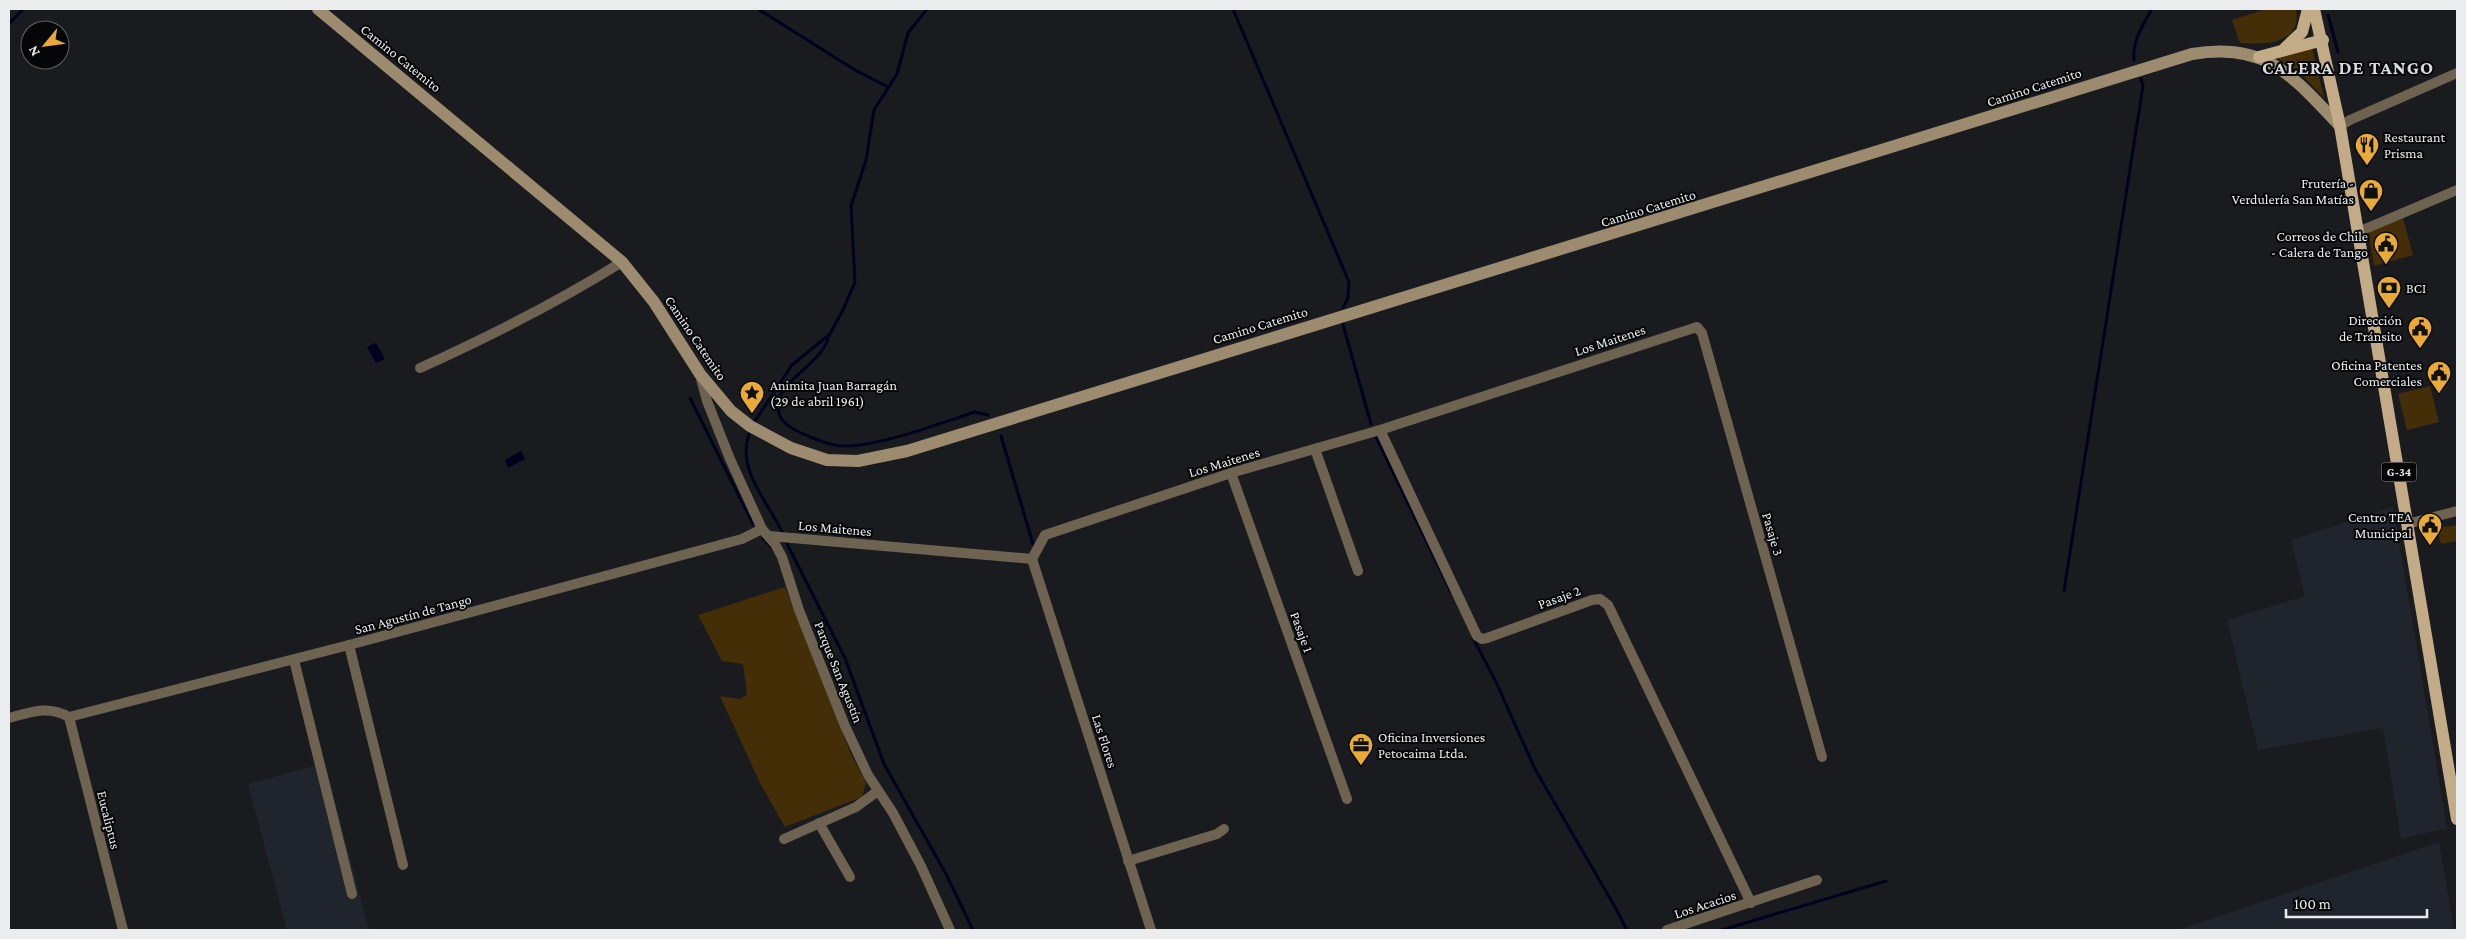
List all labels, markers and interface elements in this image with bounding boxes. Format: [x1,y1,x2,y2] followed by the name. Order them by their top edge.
[20,20,70,70] north arrow
[358,21,444,95] street label: Camino Catemito
[24,43,43,59] text: N
[2262,57,2434,78] district label: CALERA DE TANGO
[1985,64,2083,110] street label: Camino Catemito
[2384,129,2445,161] place label: Restaurant Prisma
[2354,132,2380,166] restaurant icon: Restaurant Prisma
[2232,175,2354,207] place label: Frutería - Verdulería San Matías
[2358,178,2384,212] shop icon: Frutería - Verdulería San Matías
[1599,186,1697,230] street label: Camino Catemito
[2271,228,2368,260] place label: Correos de Chile - Calera de Tango
[2373,231,2399,265] public building icon: Correos de Chile - Calera de Tango
[2376,275,2402,309] bank icon: BCI
[2406,280,2426,296] place label: BCI
[662,293,730,383] street label: Camino Catemito
[1211,303,1309,347] street label: Camino Catemito
[2339,312,2402,344] place label: Dirección de Tránsito
[2407,315,2433,349] public building icon: Dirección de Tránsito
[1572,321,1648,359] street label: Los Maitenes
[2331,357,2422,389] place label: Oficina Patentes Comerciales
[2426,360,2452,394] public building icon: Oficina Patentes Comerciales
[770,377,897,410] place label: Animita Juan Barragán (29 de abril 1961)
[739,380,765,414] place icon: Animita Juan Barragán (29 de abril 1961)
[1186,444,1262,480] street label: Los Maitenes
[2382,462,2416,482] road number: G-34
[2348,509,2412,541] place label: Centro TEA Municipal
[1758,511,1787,558] street label: Pasaje 3
[2417,512,2443,546] public building icon: Centro TEA Municipal
[798,517,872,539] street label: Los Maitenes
[1536,582,1583,613] street label: Pasaje 2
[353,591,473,637] street label: San Agustín de Tango
[1286,609,1317,655] street label: Pasaje 1
[811,619,867,725] street label: Parque San Agustín
[1089,712,1121,770] street label: Las Flores
[1378,729,1485,761] place label: Oficina Inversiones Petocaima Ltda.
[1348,732,1374,766] office icon: Oficina Inversiones Petocaima Ltda.
[94,789,124,851] street label: Eucaliptus
[1672,886,1738,922] street label: Los Acacios
[2286,886,2427,918] scale bar
[2294,896,2331,912] text: 100 m

